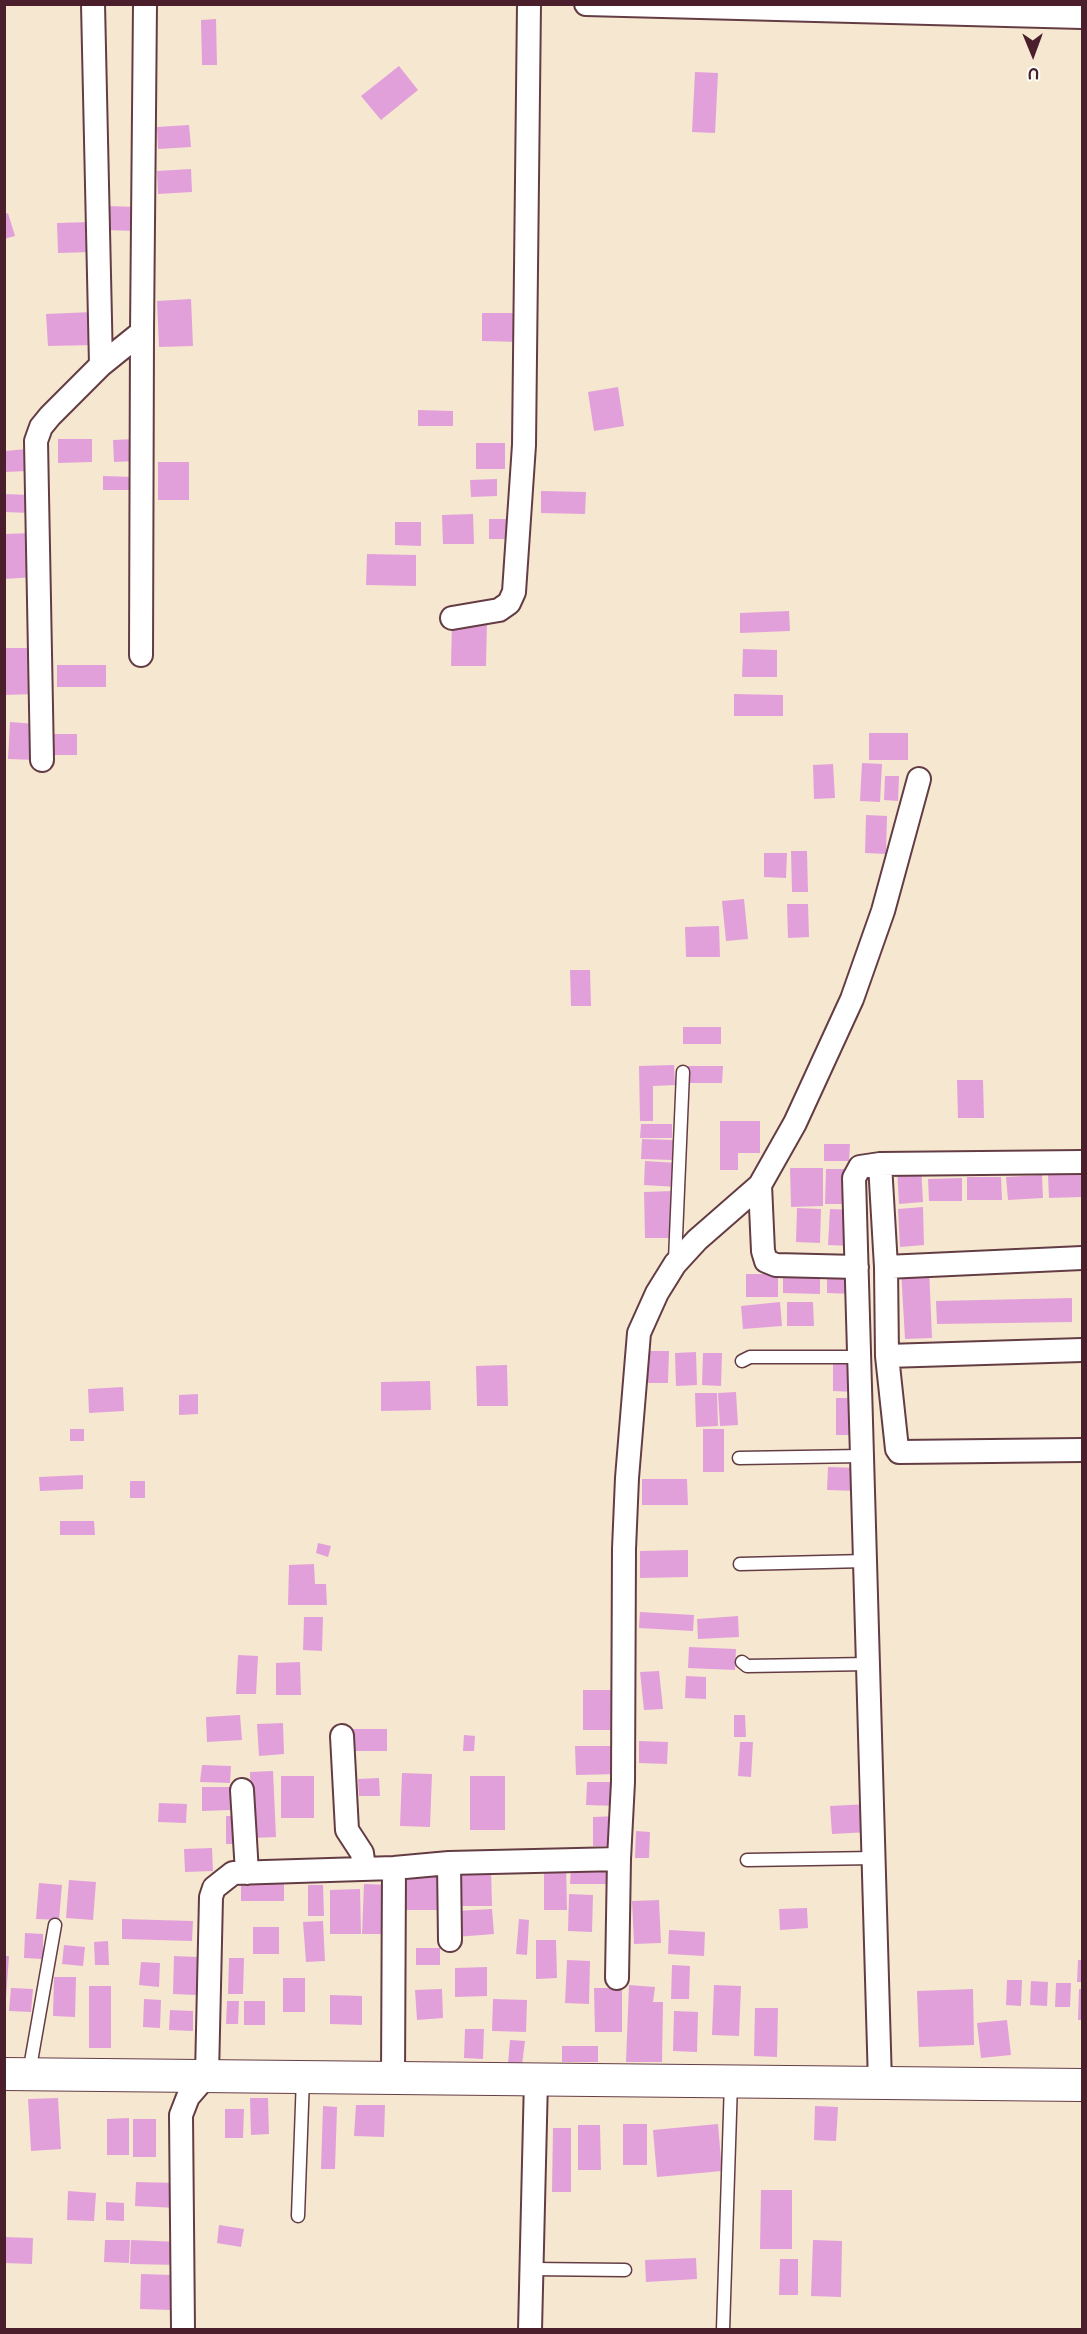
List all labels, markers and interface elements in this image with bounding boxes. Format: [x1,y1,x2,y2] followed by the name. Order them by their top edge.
[1003,24,1063,84] north arrow
[1027,63,1039,82] text: U

